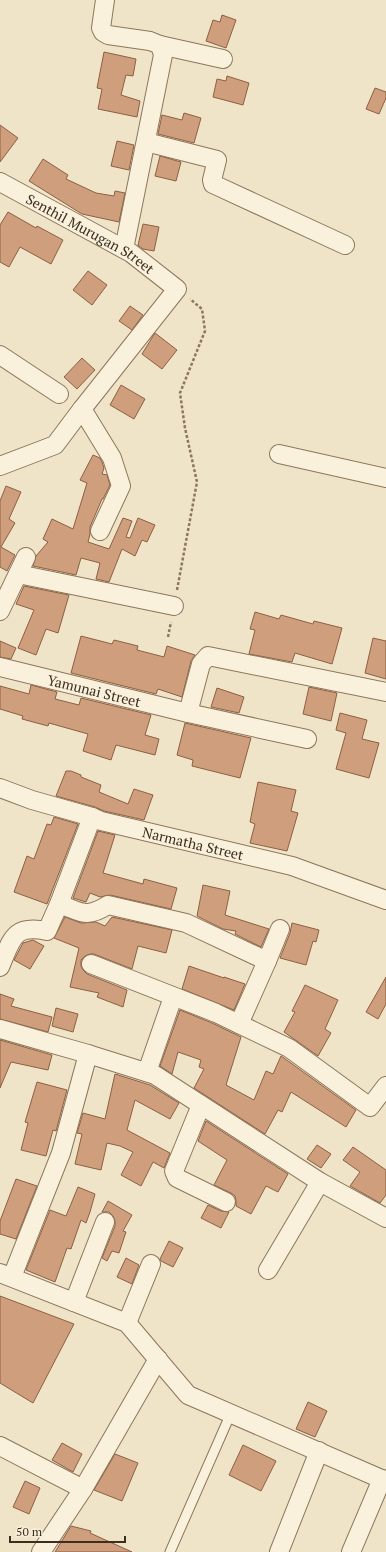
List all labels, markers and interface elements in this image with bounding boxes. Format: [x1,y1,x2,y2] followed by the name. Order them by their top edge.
[23,189,159,278] street label: Senthil Murugan Street
[46,669,144,711] street label: Yamunai Street
[141,822,246,864] street label: Narmatha Street
[10,1518,125,1544] scale bar
[16,1524,43,1539] text: 50 m

